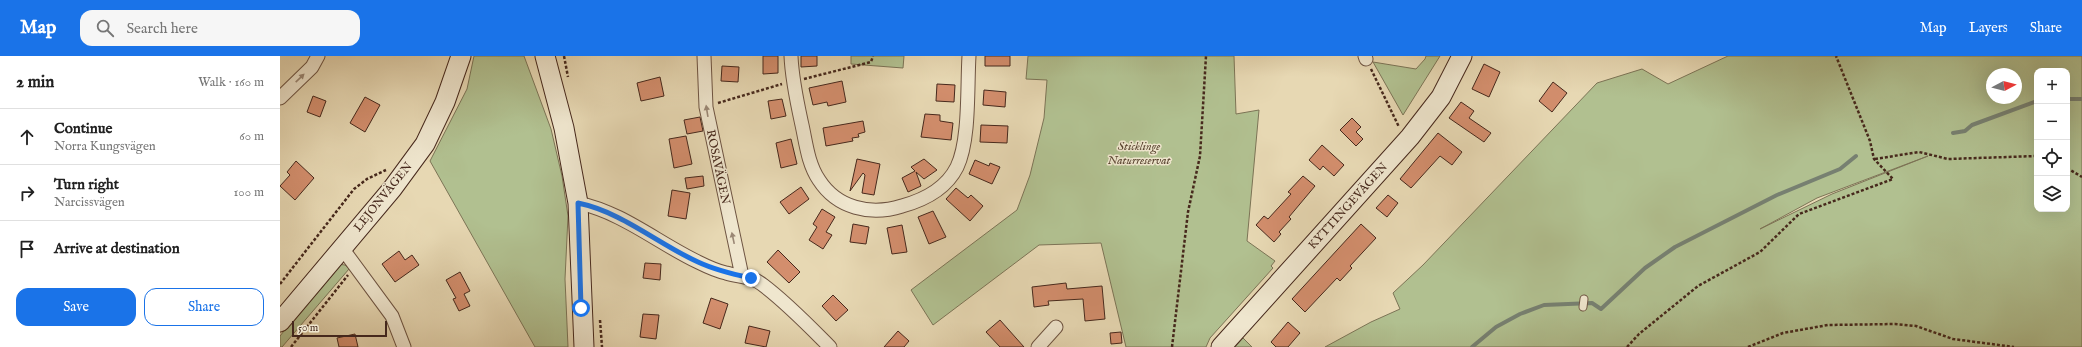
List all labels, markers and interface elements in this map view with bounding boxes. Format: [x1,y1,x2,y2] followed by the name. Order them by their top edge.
[80,10,360,46] search box
[20,16,56,40] text: Map
[94,17,116,39] icon: search
[126,19,198,38] text: Search here
[1920,19,1947,37] text: Map
[1969,19,2008,37] text: Layers
[2030,19,2062,37] text: Share
[1986,68,2022,104] north arrow
[2034,68,2070,212] map controls
[2034,68,2070,104] button: +
[16,72,54,93] text: 2 min
[295,73,305,83] one-way arrow
[198,74,264,91] text: Walk · 160 m
[2034,104,2070,140] button: −
[704,105,710,117] one-way arrow
[54,119,112,138] text: Continue
[16,126,38,148] icon: ahead
[239,128,264,145] text: 60 m
[703,128,734,206] street label: ROSAVÄGEN
[54,138,156,155] text: Norra Kungsvägen
[1108,139,1172,168] park label: Sticklinge Naturreservat
[2034,140,2070,176] button: locate
[350,158,417,235] street label: LEJONVÄGEN
[1304,158,1391,252] street label: KYTTINGEVÄGEN
[54,175,119,194] text: Turn right
[2034,176,2070,212] button: layers
[16,182,38,204] icon: right
[234,184,264,201] text: 100 m
[54,194,125,211] text: Narcissvägen
[729,232,735,244] one-way arrow
[16,238,38,260] icon: arrive
[54,239,180,258] text: Arrive at destination
[742,269,760,287] route end
[16,288,136,326] button: Save
[144,288,264,326] button: Share
[572,299,590,317] route start
[292,319,387,338] scale bar
[298,321,318,335] text: 50 m

